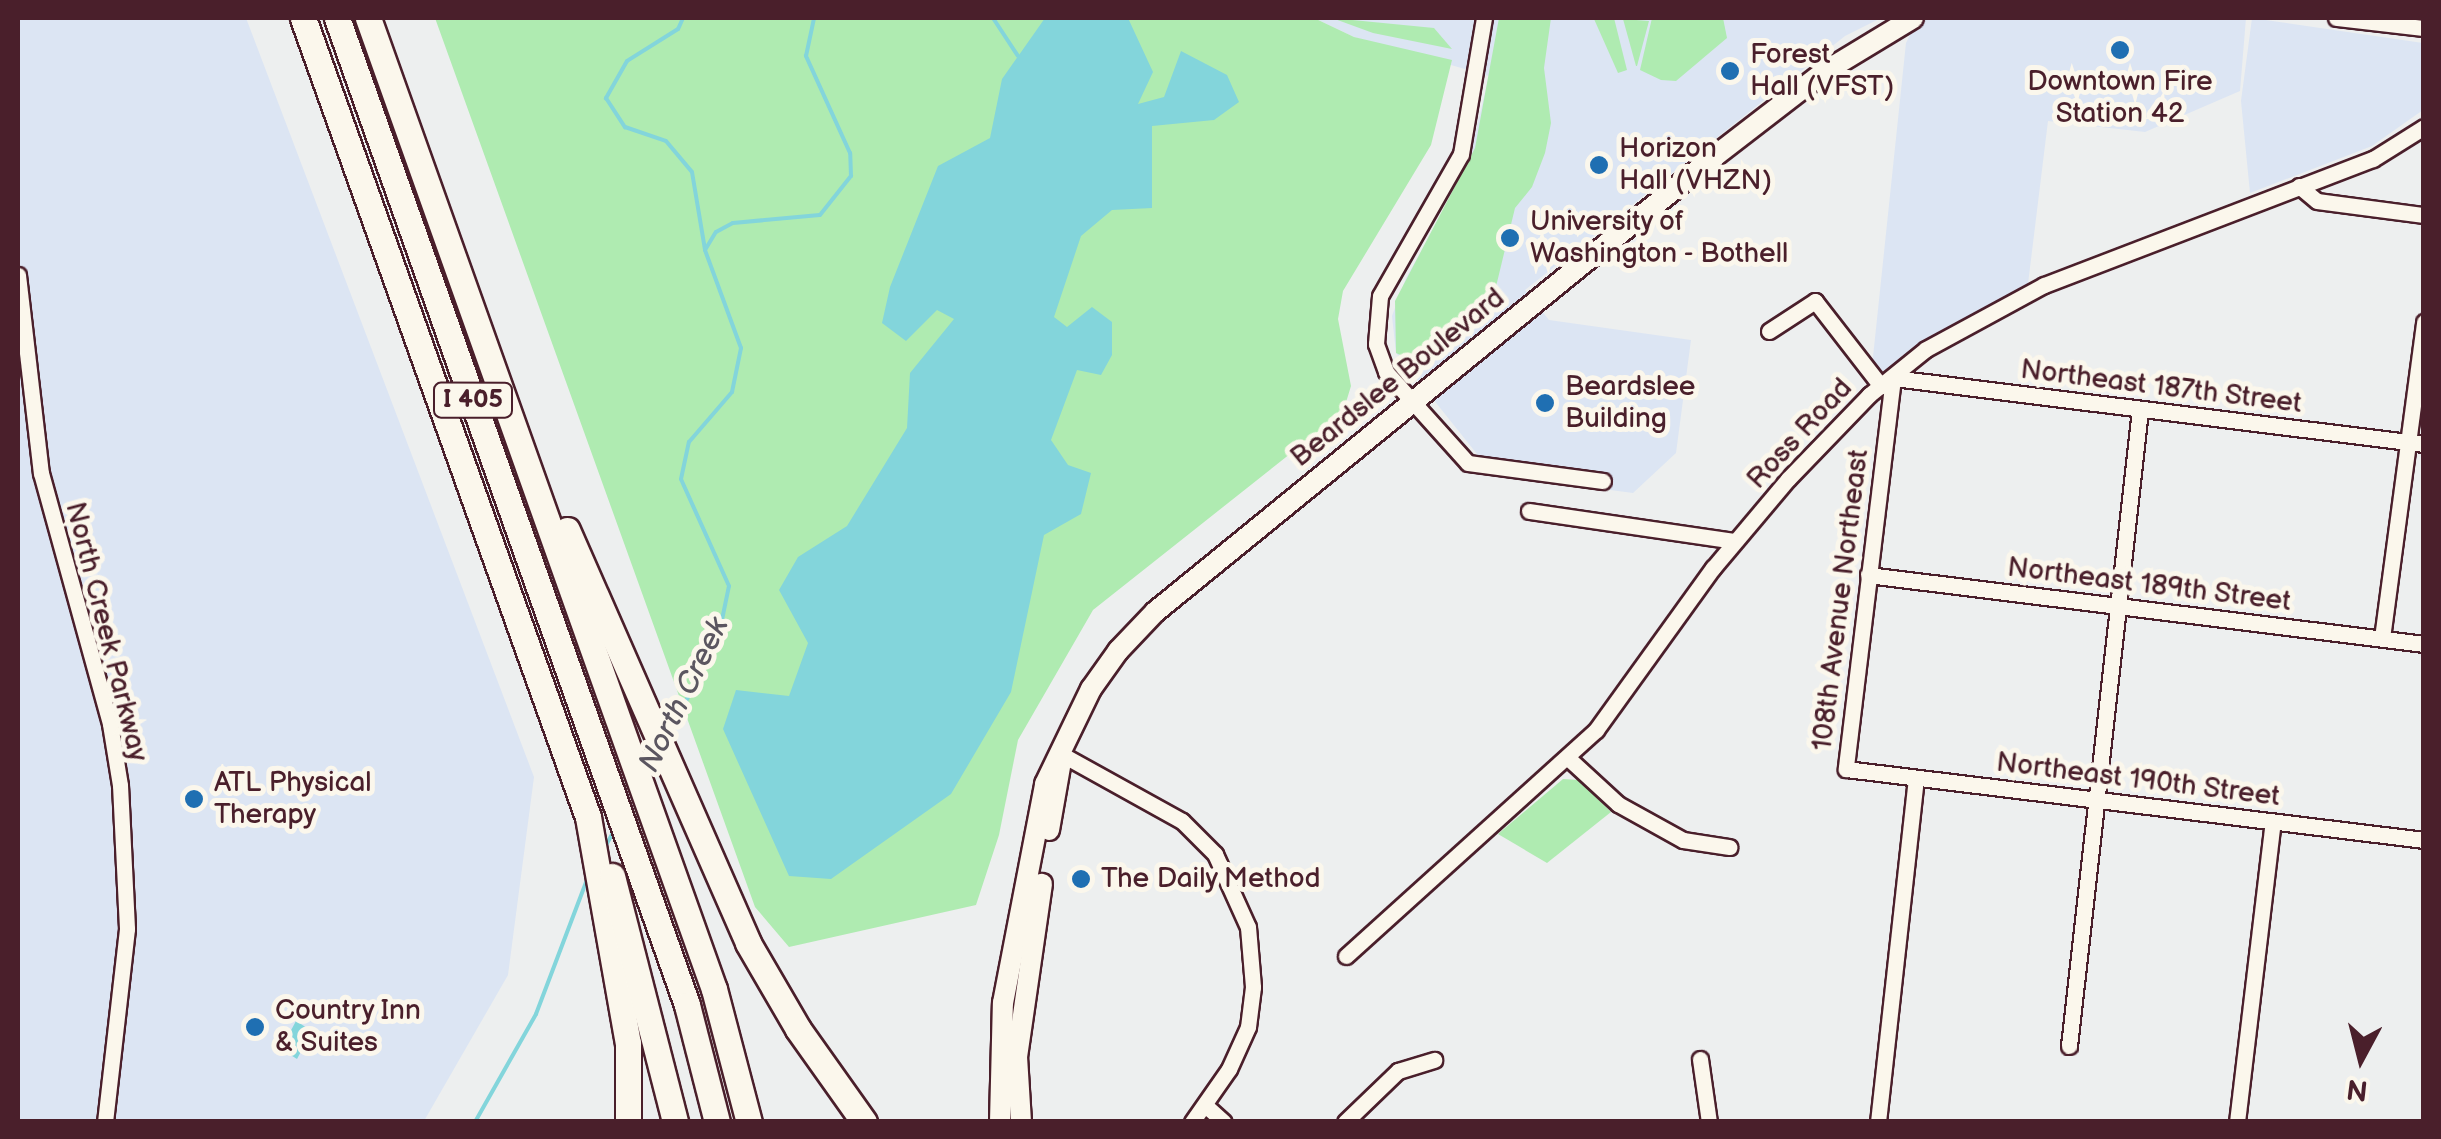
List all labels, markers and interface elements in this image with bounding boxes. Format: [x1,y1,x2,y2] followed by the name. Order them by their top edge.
[1750,38,1894,104] place label: Forest Hall (VFST)
[2109,39,2131,61] marker: Downtown Fire Station 42
[1719,60,1741,82] marker: Forest Hall (VFST)
[2027,65,2213,131] place label: Downtown Fire Station 42
[1619,132,1772,198] place label: Horizon Hall (VHZN)
[1588,154,1610,176] marker: Horizon Hall (VHZN)
[1530,205,1790,271] place label: University of Washington - Bothell
[1499,227,1521,249] marker: University of Washington - Bothell
[1284,281,1512,475] street label: Beardslee Boulevard
[2018,353,2304,421] street label: Northeast 187th Street
[1565,370,1695,436] place label: Beardslee Building
[1740,372,1860,496] street label: Ross Road
[433,380,513,420] road number: I 405
[1534,392,1556,414] marker: Beardslee Building
[1806,448,1876,752] street label: 108th Avenue Northeast
[57,499,155,765] street label: North Creek Parkway
[2005,551,2293,619] street label: Northeast 189th Street
[631,612,737,778] water label: North Creek
[1994,746,2282,814] street label: Northeast 190th Street
[214,766,372,832] place label: ATL Physical Therapy
[183,788,205,810] marker: ATL Physical Therapy
[1101,862,1322,896] place label: The Daily Method
[1070,868,1092,890] marker: The Daily Method
[275,994,423,1060] place label: Country Inn & Suites
[2311,1009,2411,1109] north arrow
[244,1016,266,1038] marker: Country Inn & Suites
[2345,1072,2370,1107] text: N

